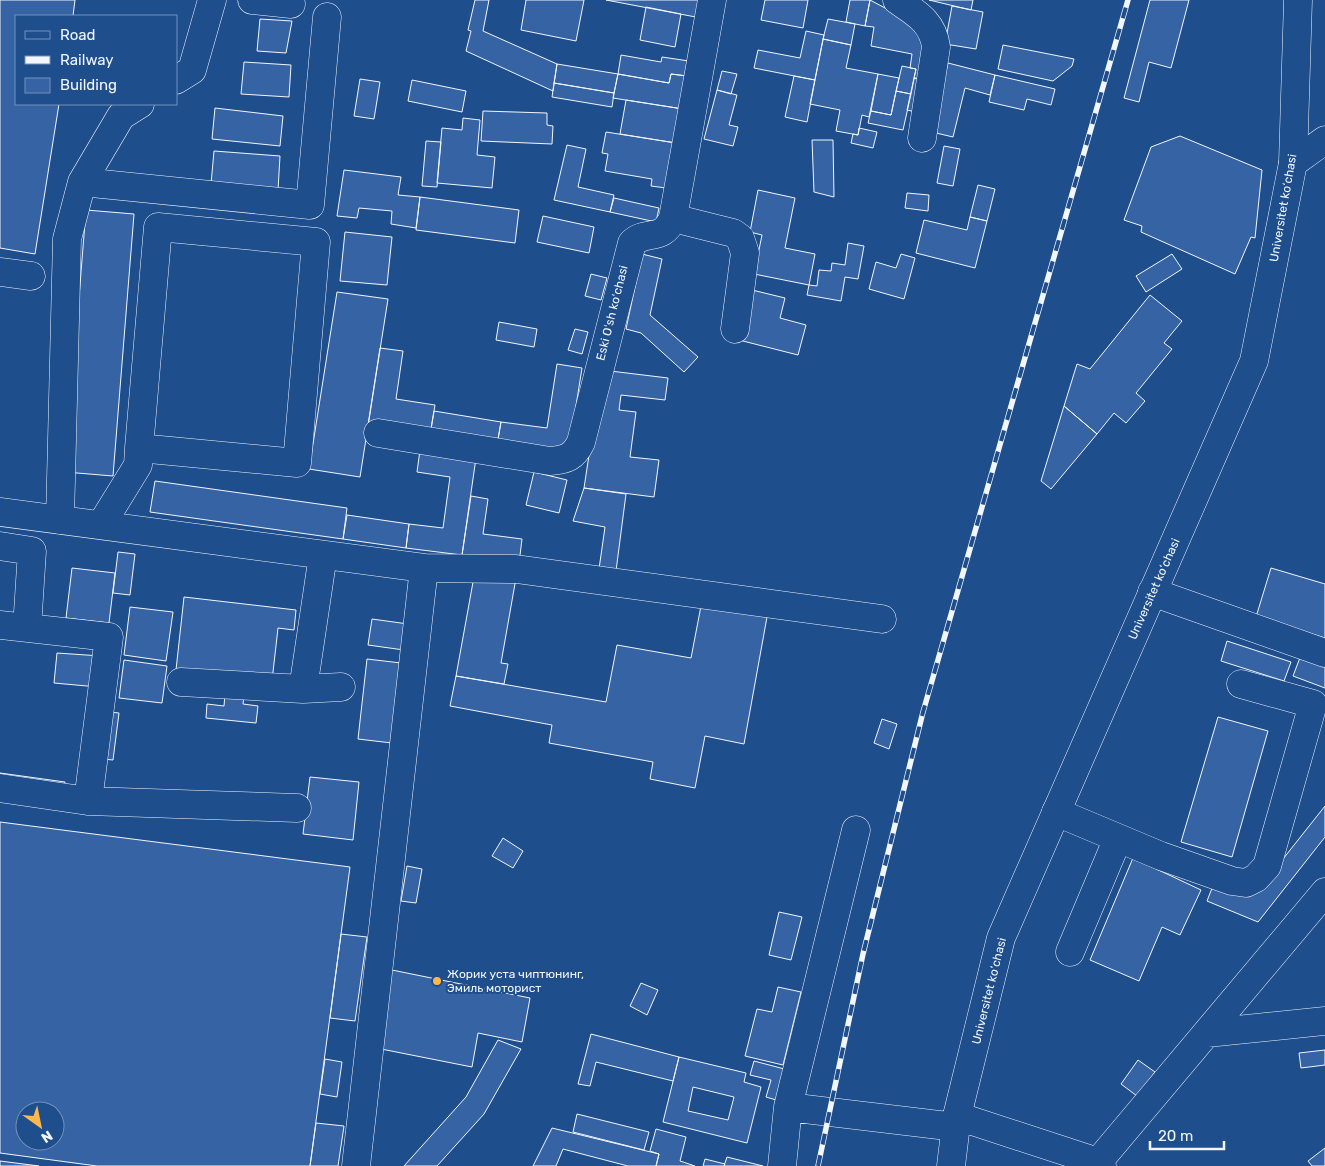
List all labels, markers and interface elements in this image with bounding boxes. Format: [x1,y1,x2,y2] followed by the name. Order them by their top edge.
[15,15,178,105] legend
[60,26,96,44] text: Road
[60,51,114,69] text: Railway
[60,76,117,94] text: Building
[1267,153,1299,263] street label: Universitet kо‘chasi
[593,264,631,362] street label: Eski Oʻsh koʻchasi
[1125,536,1183,642] street label: Universitet kо‘chasi
[969,936,1009,1046] street label: Universitet kо‘chasi
[447,967,584,995] place label: Жорик уста чиптюнинг, Эмиль моторист
[431,975,443,987] marker: Жорик уста чиптюнинг, Эмиль моторист
[15,1101,65,1151] north arrow
[1150,1118,1224,1150] scale bar
[38,1127,56,1146] text: N
[1158,1127,1193,1145] text: 20 m

